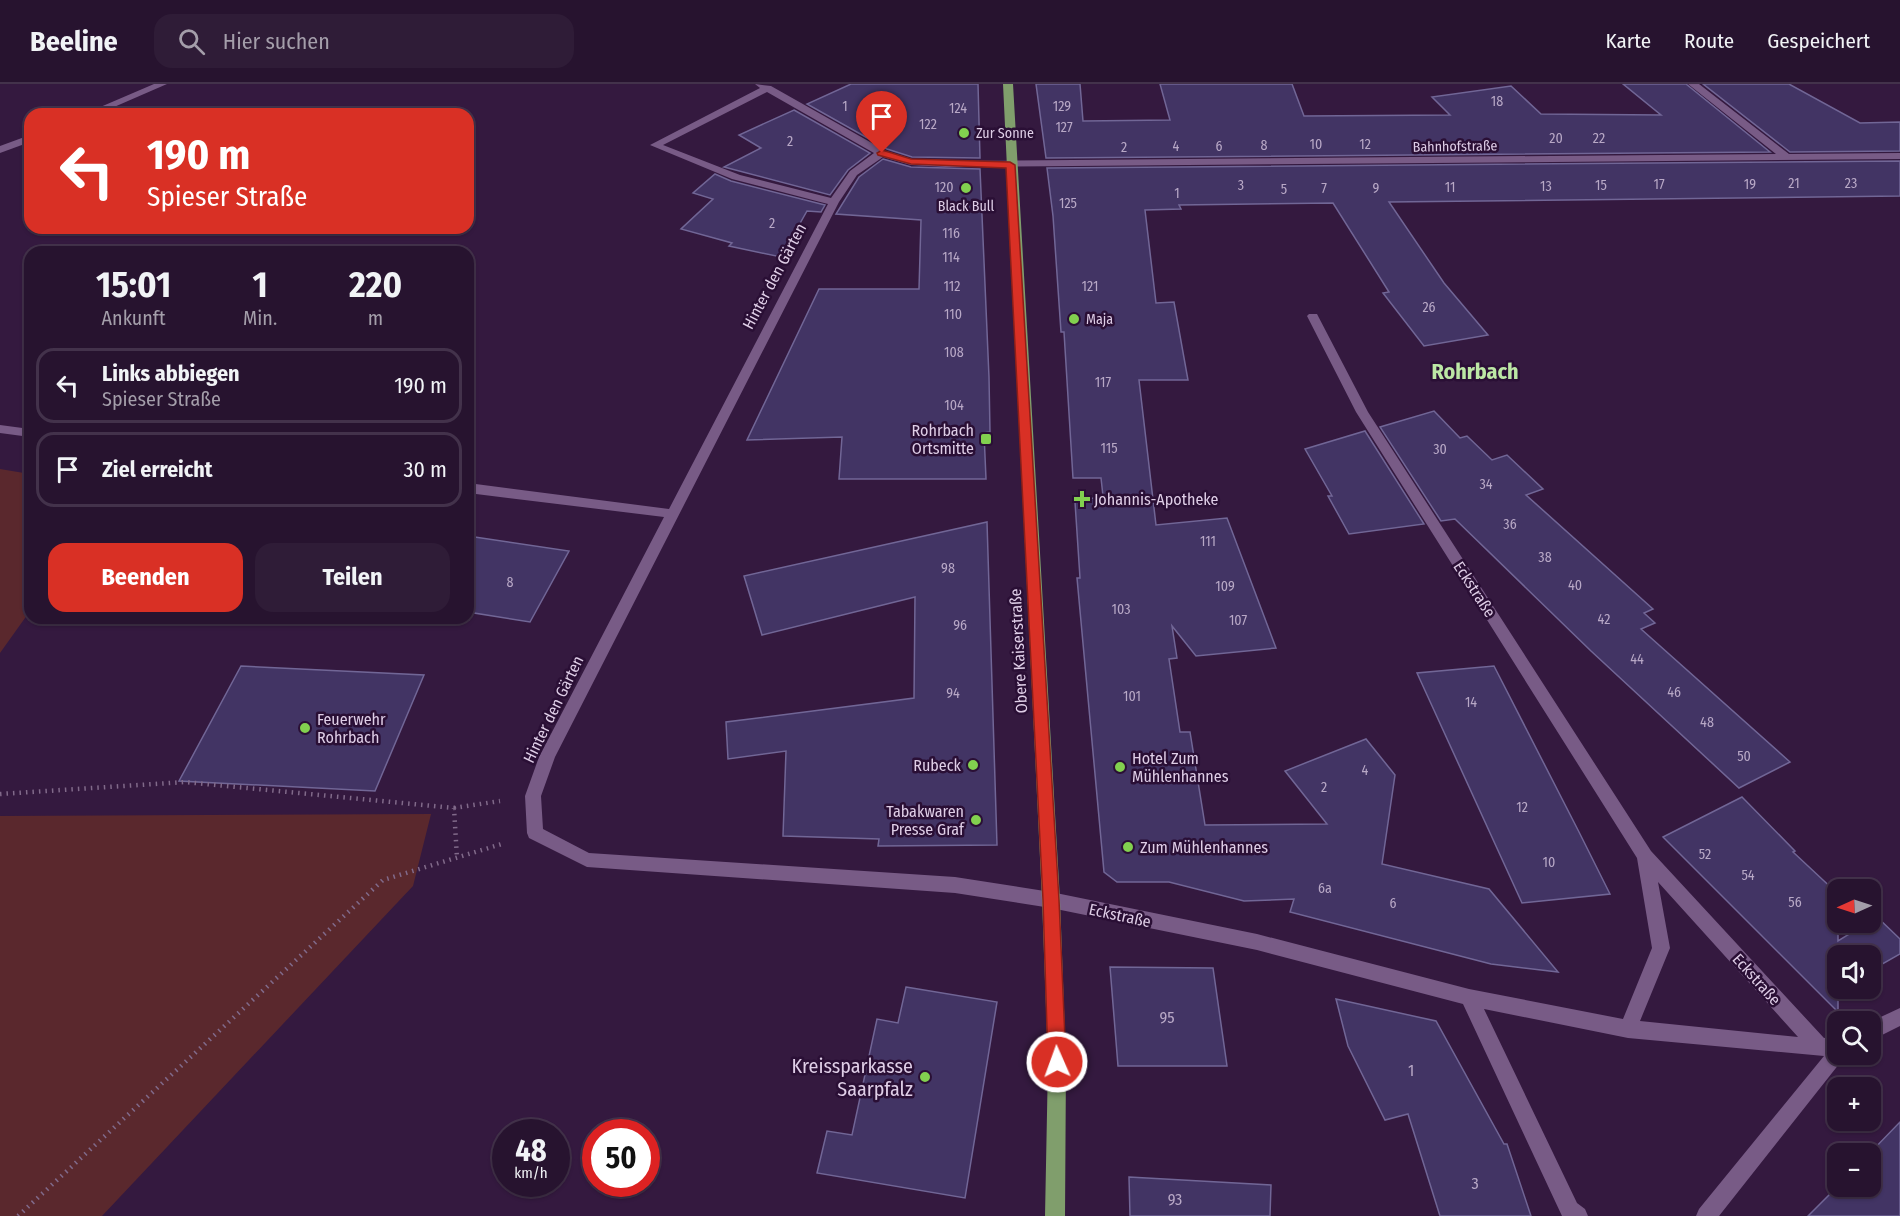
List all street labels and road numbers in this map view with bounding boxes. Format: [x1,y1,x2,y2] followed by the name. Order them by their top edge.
[1413,137,1497,156] street label: Bahnhofstraße
[739,220,810,332] street label: Hinter den Gärten
[1449,558,1500,621] street label: Eckstraße
[1006,588,1031,714] street label: Obere Kaiserstraße
[519,652,588,766] street label: Hinter den Gärten
[1087,900,1153,931] street label: Eckstraße
[1729,950,1785,1009] street label: Eckstraße

